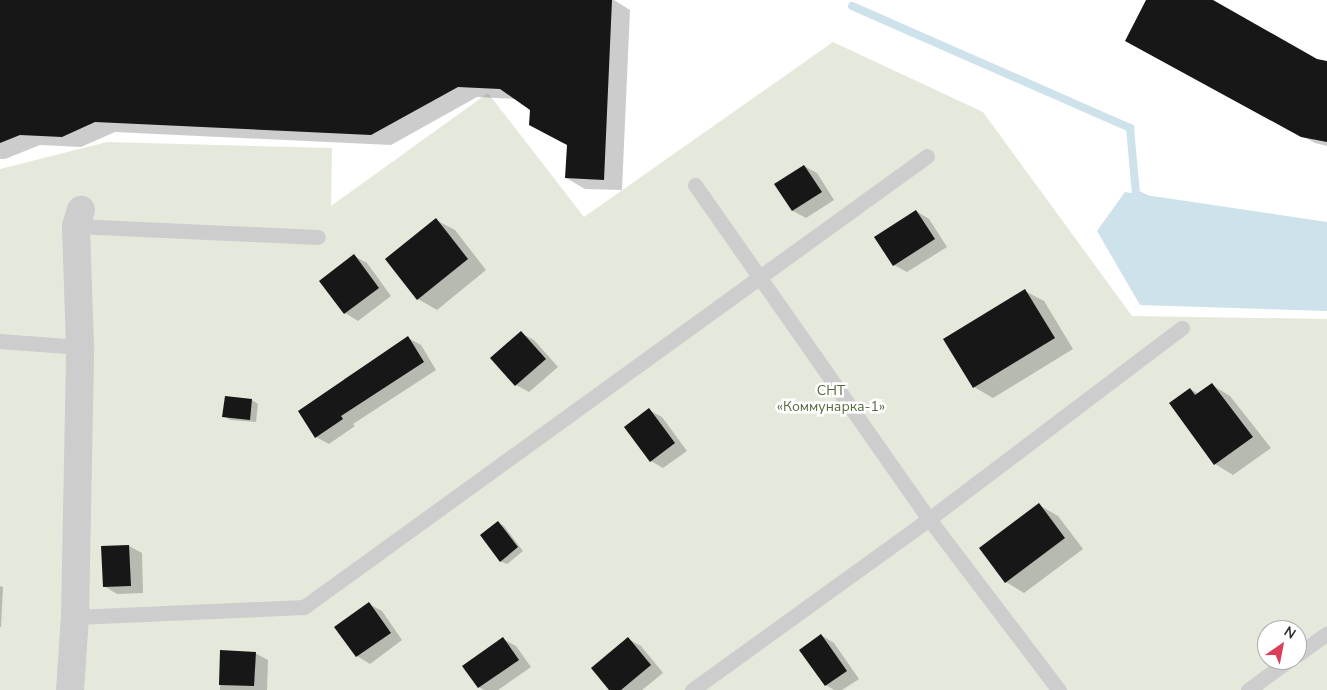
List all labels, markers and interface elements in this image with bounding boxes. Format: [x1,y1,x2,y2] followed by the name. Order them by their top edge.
[777,383,885,416] park label: СНТ «Коммунарка-1»
[1257,620,1307,670] north arrow
[1280,622,1299,644] text: N

